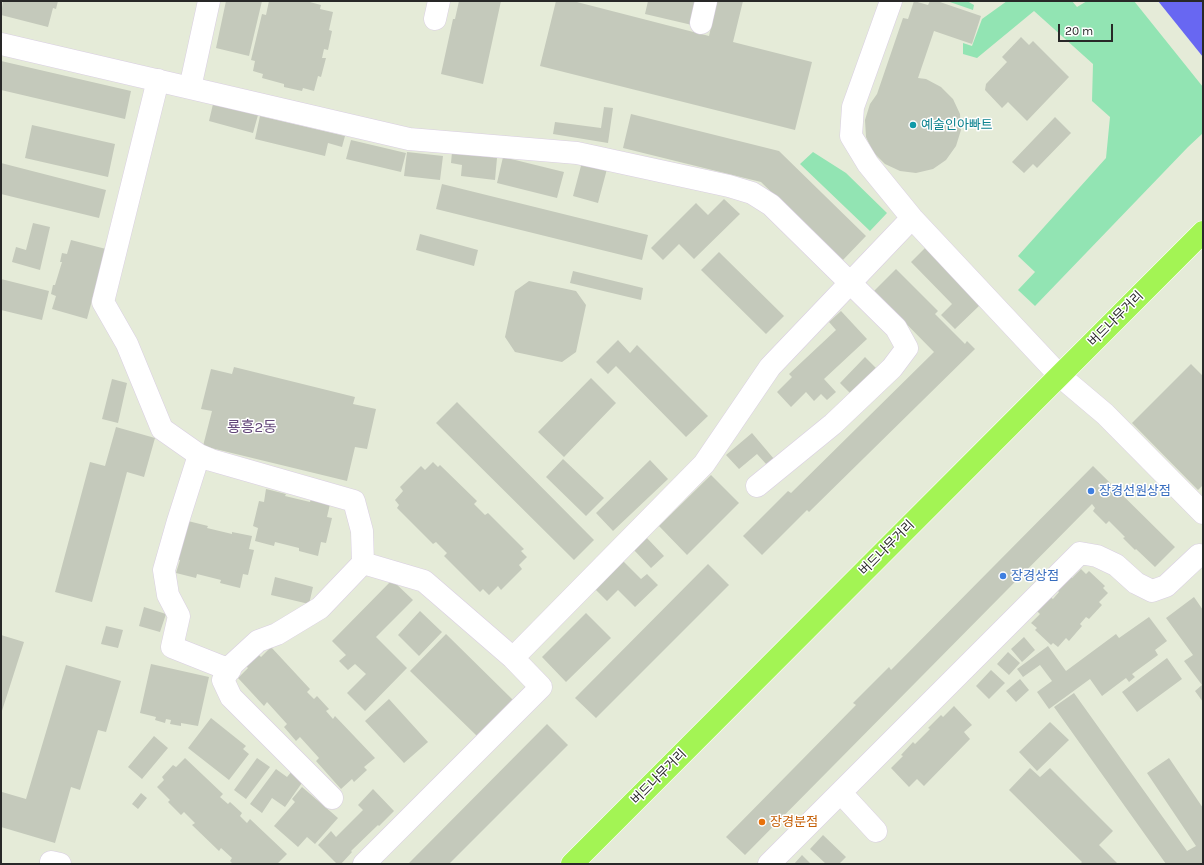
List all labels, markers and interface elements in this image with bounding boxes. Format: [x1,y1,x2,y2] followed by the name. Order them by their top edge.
[1060,16,1115,42] scale bar
[1065,24,1093,38] text: 20 m
[921,117,993,133] place label: 예술인아빠트
[908,120,918,130] marker: 예술인아빠트
[1085,288,1147,350] street label: 버드나무거리
[227,419,277,437] district label: 룡흥2동
[1099,483,1171,499] place label: 장경선원상점
[1086,486,1096,496] marker: 장경선원상점
[856,517,918,579] street label: 버드나무거리
[1011,568,1059,584] place label: 장경상점
[998,571,1008,581] marker: 장경상점
[628,746,690,808] street label: 버드나무거리
[770,814,818,830] place label: 장경분점
[757,817,767,827] marker: 장경분점

